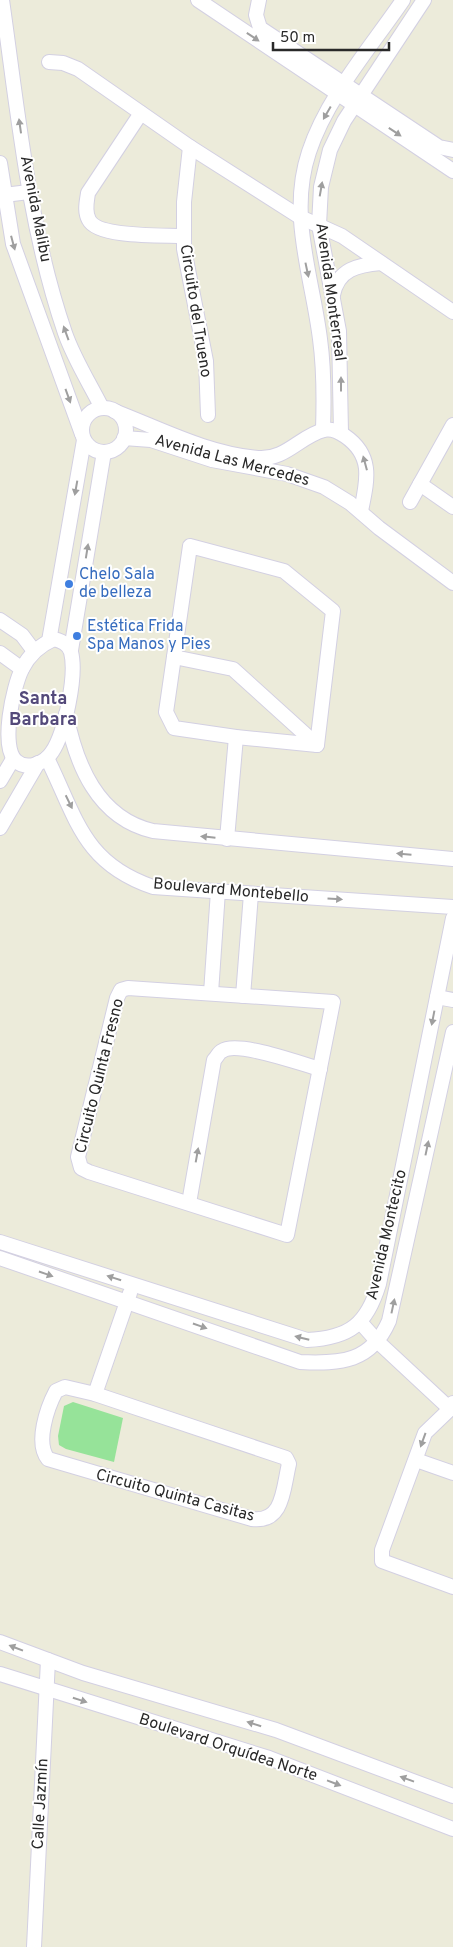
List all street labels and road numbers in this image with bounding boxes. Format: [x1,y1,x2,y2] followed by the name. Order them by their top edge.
[15,154,55,264] street label: Avenida Malibu
[310,222,350,362] street label: Avenida Monterreal
[175,243,215,379] street label: Circuito del Trueno
[152,431,312,491] street label: Avenida Las Mercedes
[152,874,310,908] street label: Boulevard Montebello
[71,996,129,1156] street label: Circuito Quinta Fresno
[362,1168,412,1302] street label: Avenida Montecito
[93,1465,257,1527] street label: Circuito Quinta Casitas
[136,1710,320,1786] street label: Boulevard Orquídea Norte
[29,1758,53,1850] street label: Calle Jazmín

